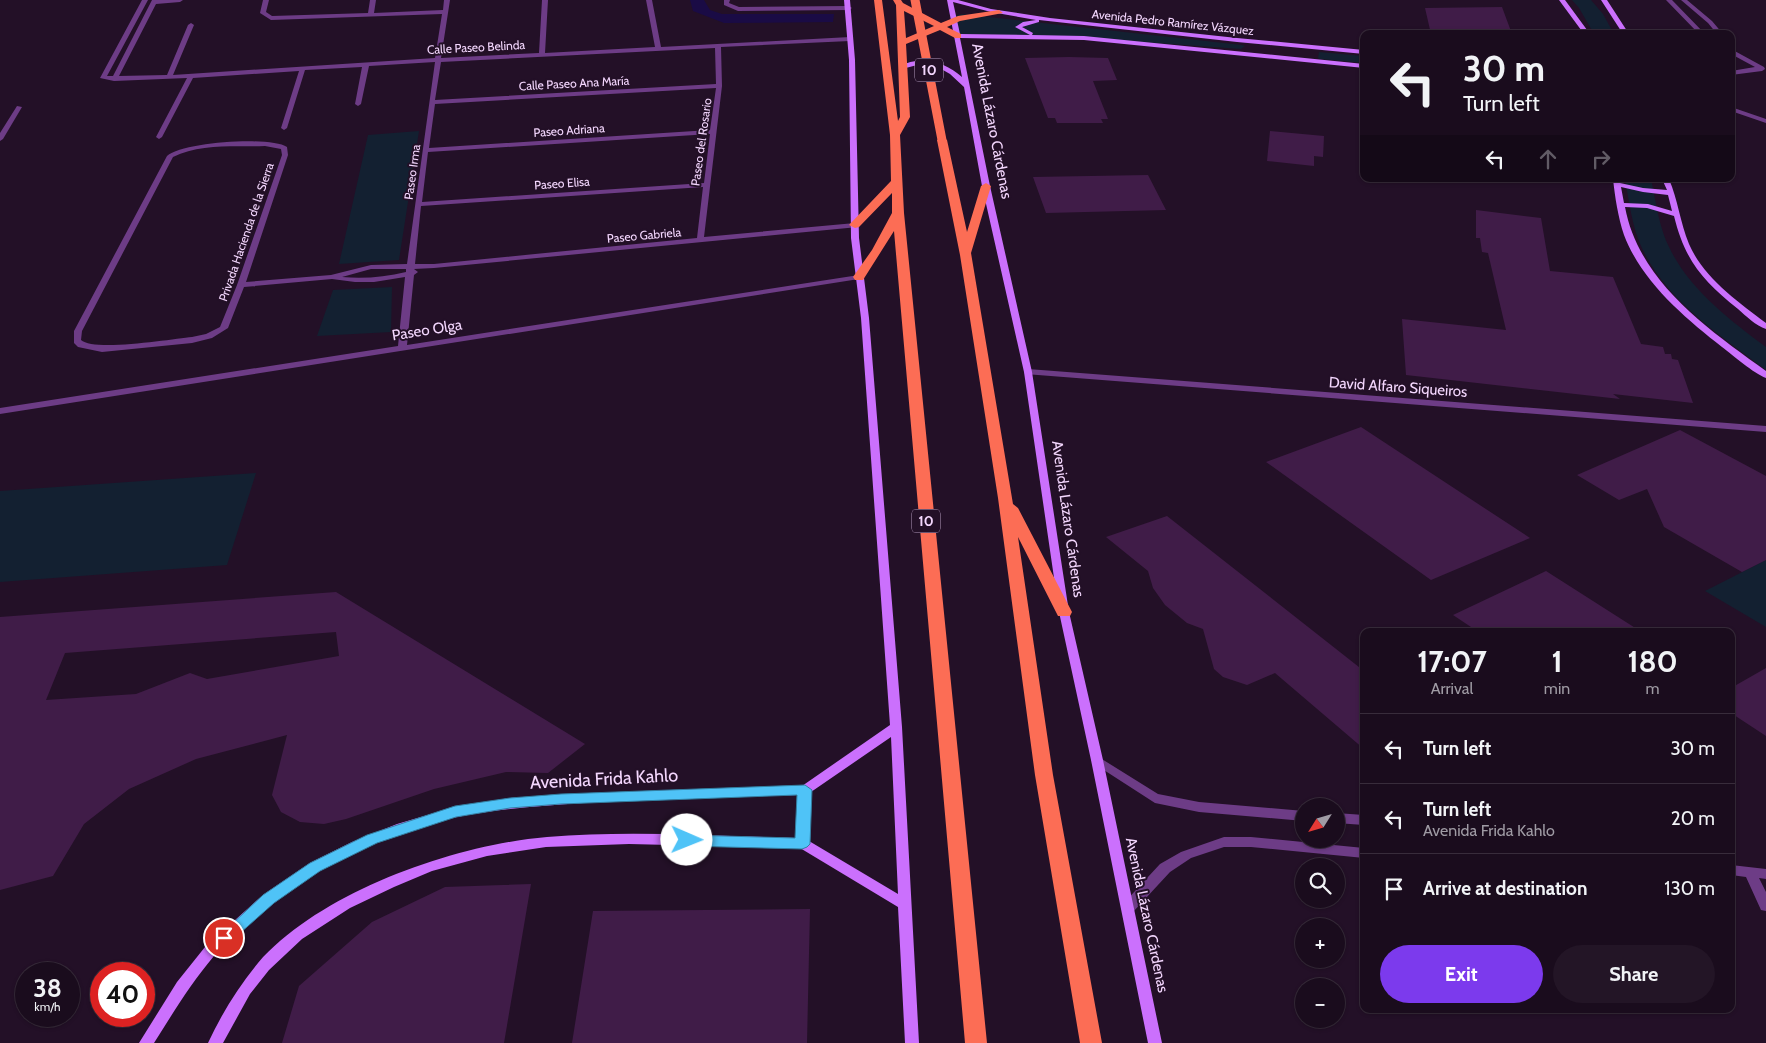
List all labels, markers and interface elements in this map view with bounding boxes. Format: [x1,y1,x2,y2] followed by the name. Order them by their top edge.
[1091,6,1255,38] street label: Avenida Pedro Ramírez Vázquez
[427,37,526,57] street label: Calle Paseo Belinda
[968,42,1016,200] street label: Avenida Lázaro Cárdenas
[1463,47,1545,90] text: 30 m
[1380,50,1445,115] icon: left
[915,58,943,82] road number: 10
[518,73,630,93] street label: Calle Paseo Ana María
[1463,90,1540,117] text: Turn left
[687,97,715,187] street label: Paseo del Rosario
[533,120,605,140] street label: Paseo Adriana
[401,143,423,201] street label: Paseo Irma
[1481,145,1509,173] icon: left
[1534,145,1562,173] icon: ahead
[1587,145,1615,173] icon: right
[215,161,277,303] street label: Privada Hacienda de la Sierra
[534,174,591,192] street label: Paseo Elisa
[606,224,682,246] street label: Paseo Gabriela
[391,315,464,344] street label: Paseo Olga
[1328,373,1468,401] street label: David Alfaro Siqueiros
[1048,439,1088,599] street label: Avenida Lázaro Cárdenas
[912,510,940,532] road number: 10
[1417,643,1487,680] text: 17:07
[1552,643,1563,680] text: 1
[1627,643,1678,680] text: 180
[1431,679,1473,698] text: Arrival
[1544,679,1570,698] text: min
[1646,679,1660,698] text: m
[1380,735,1408,763] icon: left
[1423,737,1491,760] text: Turn left
[1671,737,1715,760] text: 30 m
[529,764,679,794] street label: Avenida Frida Kahlo
[1295,798,1345,848] north arrow
[1295,798,1345,1028] map controls
[1423,798,1491,821] text: Turn left
[1380,805,1408,833] icon: left
[1671,807,1715,830] text: 20 m
[660,813,712,865] position arrow
[1423,821,1555,840] text: Avenida Frida Kahlo
[1122,836,1172,994] street label: Avenida Lázaro Cárdenas
[1295,858,1345,908] button: search
[1380,875,1408,903] icon: arrive
[1423,877,1587,900] text: Arrive at destination
[1664,877,1715,900] text: 130 m
[203,917,245,959] pin
[1295,918,1345,968] button: +
[210,924,238,952] icon: arrive
[1380,945,1543,1003] button: Exit
[1553,945,1715,1003] button: Share
[90,962,155,1027] speed limit sign: 40
[33,973,62,1003] text: 38
[1295,978,1345,1028] button: −
[34,999,61,1014] text: km/h

